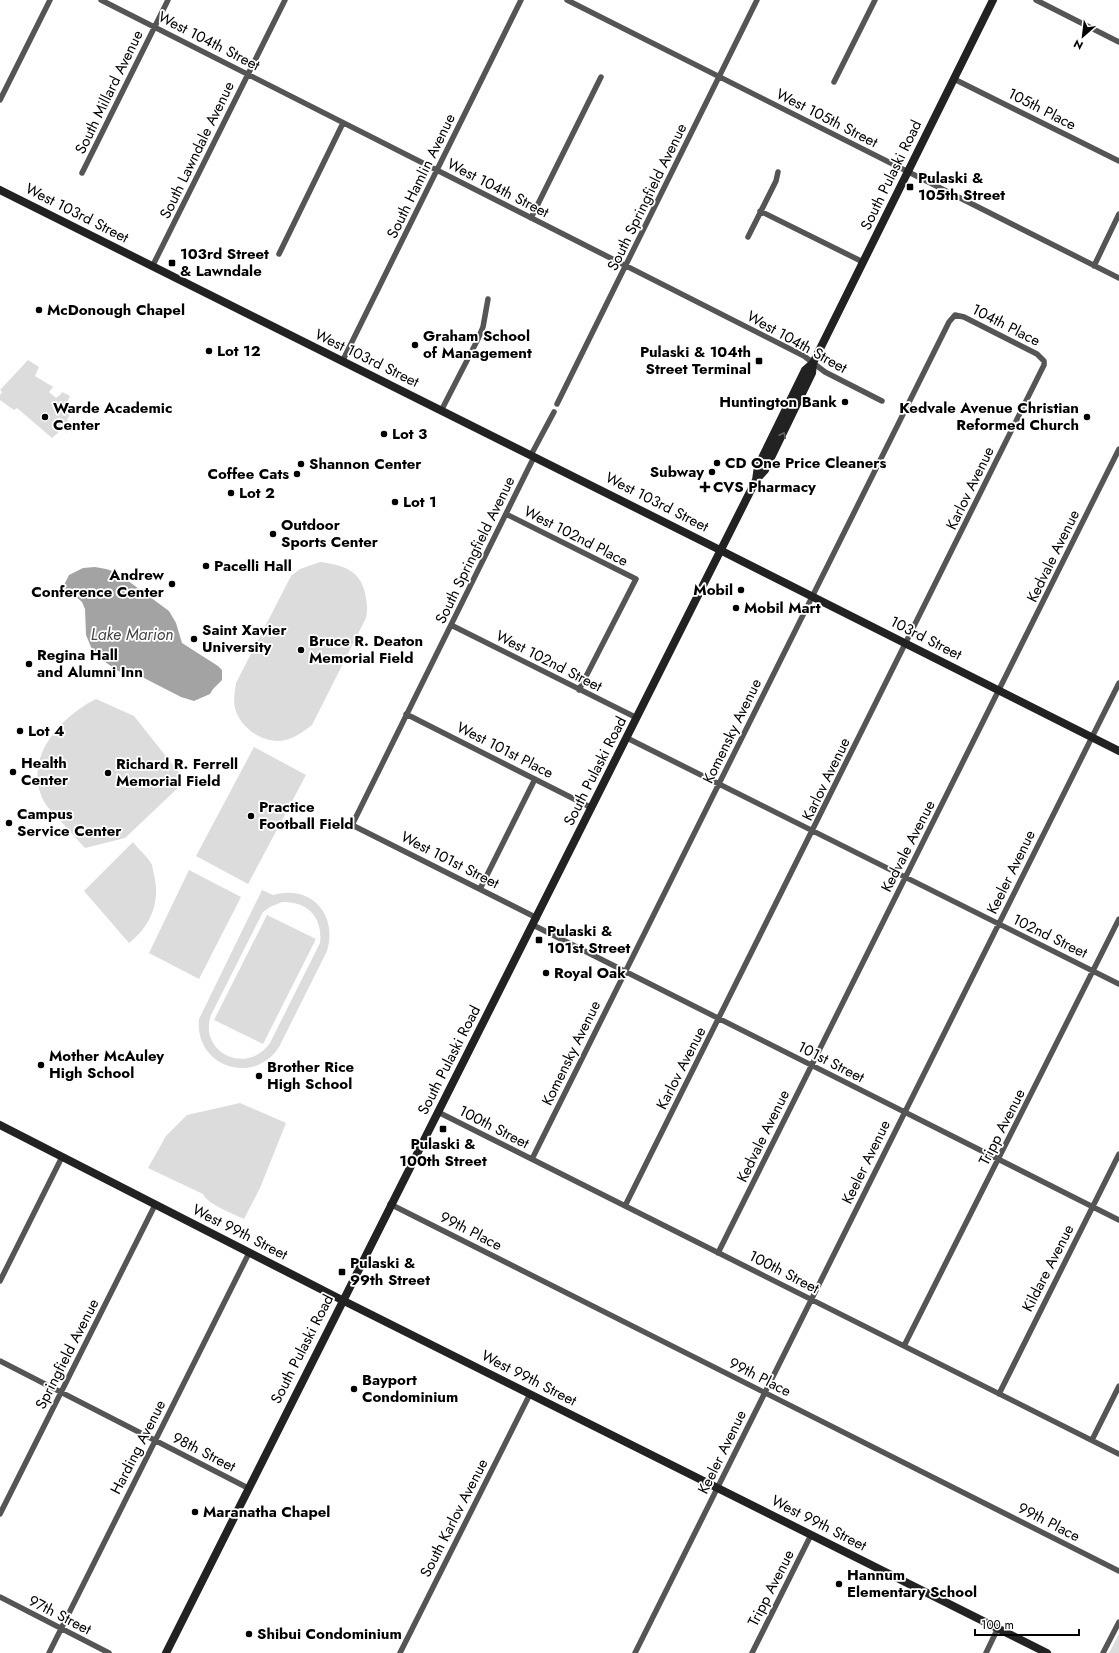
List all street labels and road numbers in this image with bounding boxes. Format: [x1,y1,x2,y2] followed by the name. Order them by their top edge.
[154,6,264,76] street label: West 104th Street
[69,26,149,158] street label: South Millard Avenue
[154,77,240,222] street label: South Lawndale Avenue
[1004,82,1080,136] street label: 105th Place
[772,83,882,153] street label: West 105th Street
[381,110,461,242] street label: South Hamlin Avenue
[855,116,927,234] street label: South Pulaski Road
[602,119,692,274] street label: South Springfield Avenue
[443,153,553,223] street label: West 104th Street
[21,177,133,249] street label: West 103rd Street
[968,298,1044,352] street label: 104th Place
[743,305,852,379] street label: West 104th Street
[311,323,423,393] street label: West 103rd Street
[940,442,1000,533] street label: Karlov Avenue
[601,466,713,538] street label: West 103rd Street
[430,472,520,627] street label: South Springfield Avenue
[520,500,632,572] street label: West 102nd Place
[1021,506,1085,606] street label: Kedvale Avenue
[886,611,966,666] street label: 103rd Street
[492,625,606,697] street label: West 102nd Street
[697,675,767,787] street label: Komensky Avenue
[558,712,632,830] street label: South Pulaski Road
[453,716,557,784] street label: West 101st Place
[796,733,856,824] street label: Karlov Avenue
[875,796,941,896] street label: Kedvale Avenue
[397,826,503,894] street label: West 101st Street
[981,826,1041,918] street label: Keeler Avenue
[1009,908,1092,964] street label: 102nd Street
[536,997,606,1109] street label: Komensky Avenue
[412,1001,486,1119] street label: South Pulaski Road
[651,1023,711,1113] street label: Karlov Avenue
[794,1036,869,1088] street label: 101st Street
[973,1085,1031,1169] street label: Tripp Avenue
[731,1086,795,1186] street label: Kedvale Avenue
[455,1100,533,1154] street label: 100th Street
[836,1116,896,1208] street label: Keeler Avenue
[188,1198,292,1266] street label: West 99th Street
[436,1206,506,1256] street label: 99th Place
[1017,1220,1080,1316] street label: Kildare Avenue
[745,1245,823,1299] street label: 100th Street
[265,1290,339,1408] street label: South Pulaski Road
[30,1295,104,1413] street label: Springfield Avenue
[477,1344,581,1412] street label: West 99th Street
[725,1352,795,1402] street label: 99th Place
[105,1396,171,1498] street label: Harding Avenue
[692,1406,752,1498] street label: Keeler Avenue
[168,1427,240,1478] street label: 98th Street
[415,1455,494,1581] street label: South Karlov Avenue
[767,1489,871,1557] street label: West 99th Street
[1014,1497,1084,1547] street label: 99th Place
[742,1546,800,1630] street label: Tripp Avenue
[25,1590,96,1640] street label: 97th Street

